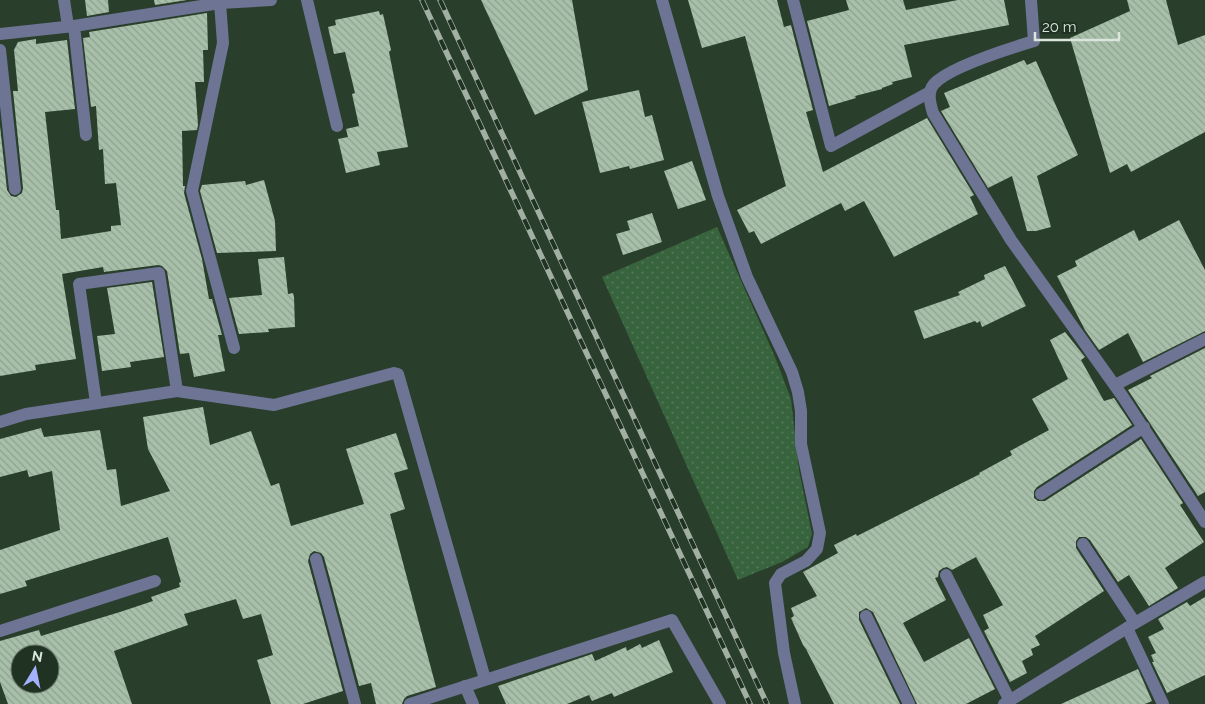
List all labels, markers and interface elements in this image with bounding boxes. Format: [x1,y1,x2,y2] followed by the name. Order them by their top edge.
[1035,10,1119,42] scale bar
[1042,18,1077,36] text: 20 m
[10,644,60,694] north arrow
[31,647,44,665] text: N

